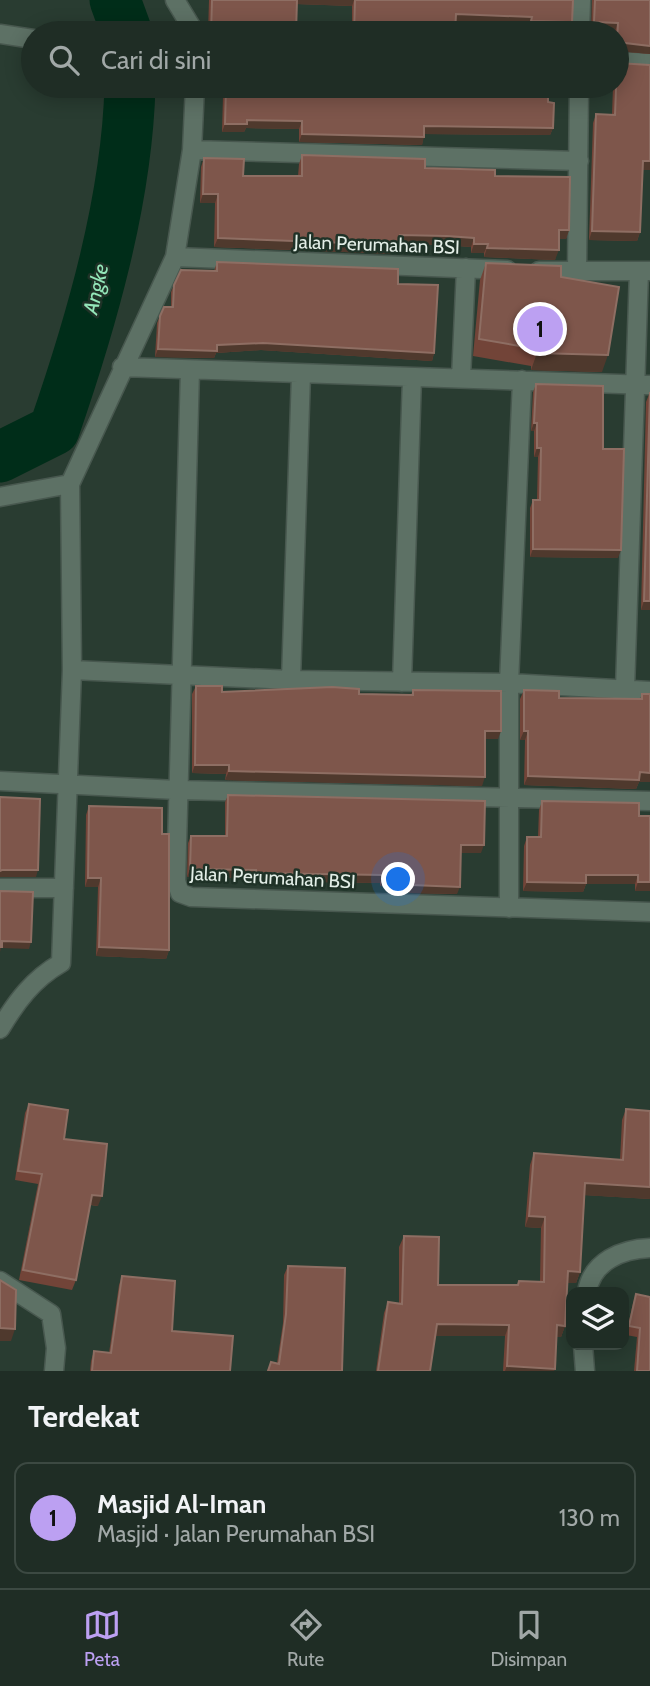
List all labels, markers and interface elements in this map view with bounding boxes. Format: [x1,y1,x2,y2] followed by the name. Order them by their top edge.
[21,21,629,98] search box
[45,41,83,79] icon: search
[101,44,211,76] text: Cari di sini
[293,230,460,259] street label: Jalan Perumahan BSI
[77,261,113,317] water label: Angke
[517,303,563,355] pin: 1
[189,862,356,893] street label: Jalan Perumahan BSI
[381,862,415,896] your location
[566,1287,629,1350] map controls
[566,1287,629,1350] button: layers
[28,1398,140,1435] text: Terdekat
[97,1488,266,1520] text: Masjid Al-Iman
[49,1504,57,1532] text: 1
[559,1504,620,1532] text: 130 m
[97,1520,375,1548] text: Masjid · Jalan Perumahan BSI
[83,1606,121,1671] tab: Peta
[287,1606,325,1671] tab: Rute
[490,1606,567,1671] tab: Disimpan

